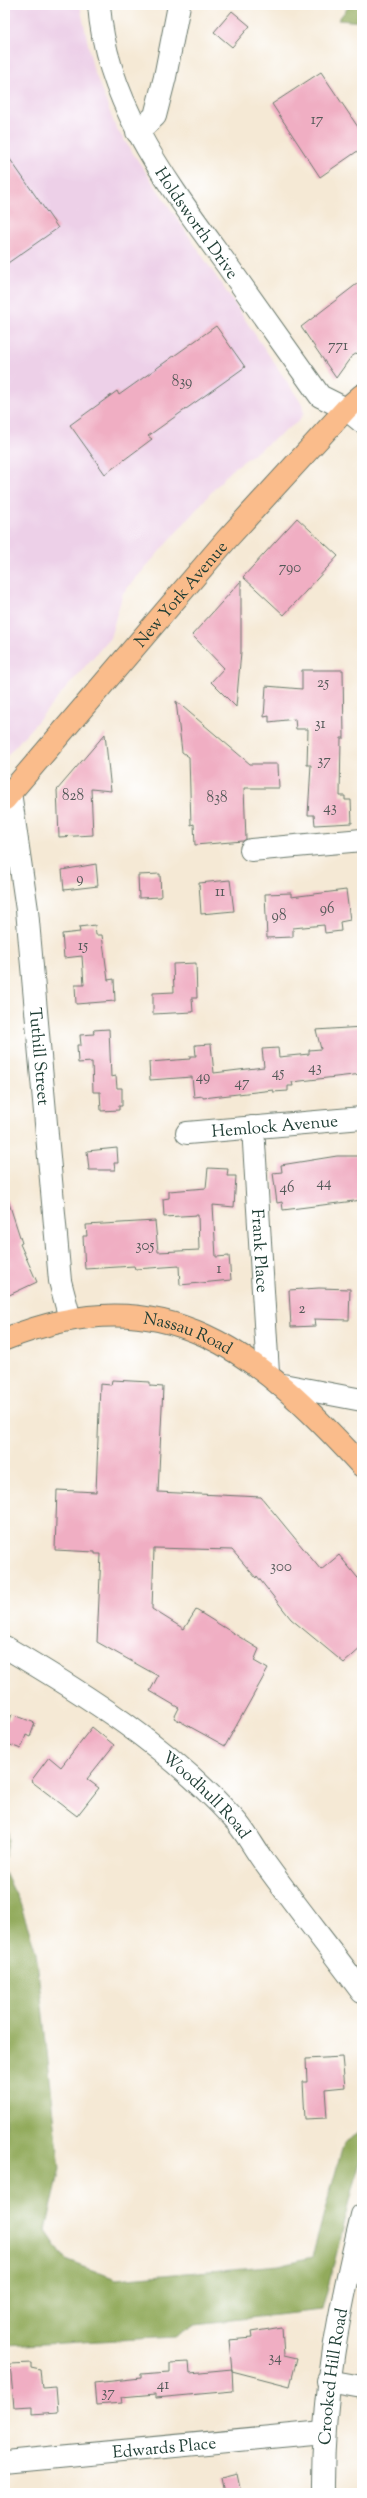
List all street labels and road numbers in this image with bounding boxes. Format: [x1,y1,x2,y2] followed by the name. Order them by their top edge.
[148,163,243,285] street label: Holdsworth Drive
[129,536,234,653] street label: New York Avenue
[22,1007,54,1106] street label: Tuthill Street
[211,1110,339,1145] street label: Hemlock Avenue
[244,1208,273,1294] street label: Frank Place
[142,1307,237,1362] street label: Nassau Road
[156,1746,256,1845] street label: Woodhull Road
[314,2306,355,2446] street label: Crooked Hill Road
[112,2432,217,2466] street label: Edwards Place

